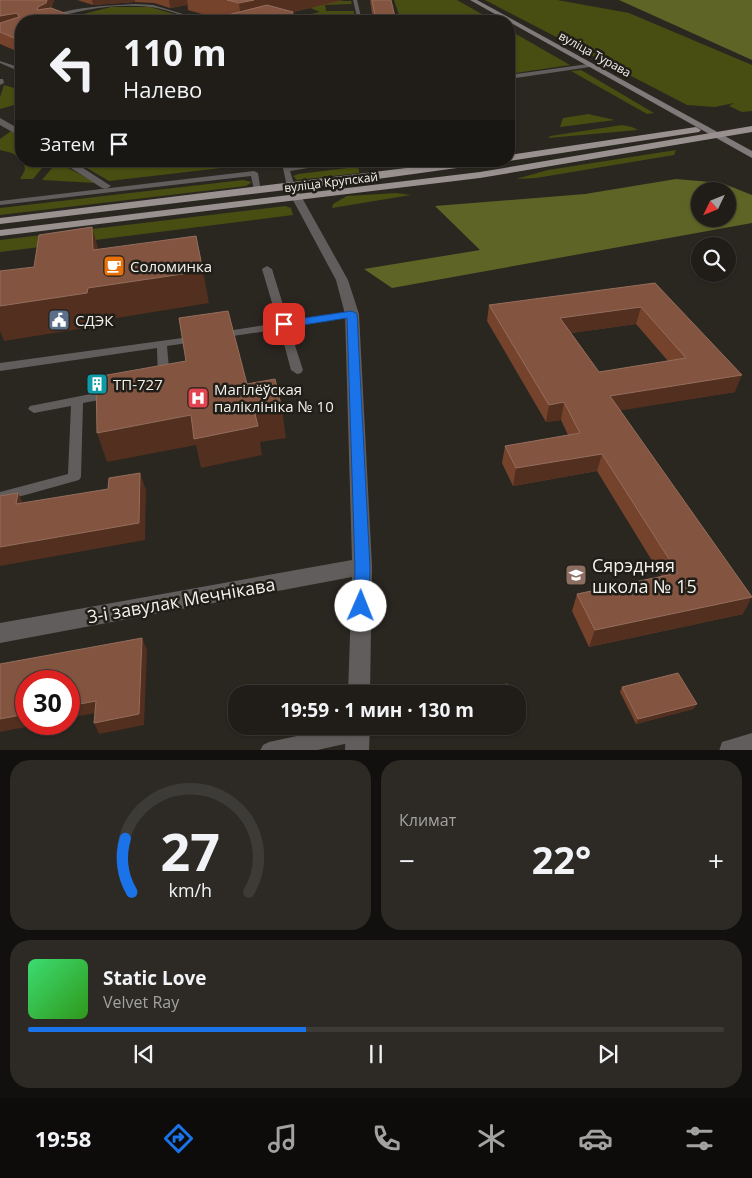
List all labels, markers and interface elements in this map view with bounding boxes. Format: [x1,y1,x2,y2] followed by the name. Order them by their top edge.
[556,27,634,81] street label: вуліца Турава
[123,29,227,76] text: 110 m
[40,35,105,100] icon: left
[123,74,202,104] text: Налево
[105,130,133,158] icon: arrive
[40,131,95,157] text: Затем
[283,168,379,196] street label: вуліца Крупскай
[691,182,736,228] north arrow
[691,182,736,282] map controls
[691,237,736,282] button: search
[102,254,126,278] cafe icon: Соломинка
[130,256,212,276] place label: Соломинка
[263,303,305,345] pin
[47,308,71,332] public building icon: СДЭК
[75,310,114,330] place label: СДЭК
[270,310,298,338] icon: arrive
[85,372,109,396] building icon: ТП-727
[113,374,163,394] place label: ТП-727
[214,379,334,416] place label: Магілёўская паліклініка № 10
[186,386,210,410] hospital icon: Магілёўская паліклініка № 10
[592,553,697,598] place label: Сярэдняя школа № 15
[564,563,588,587] school or university icon: Сярэдняя школа № 15
[85,572,277,628] street label: 3-і завулак Мечнікава
[334,579,386,631] position arrow
[15,670,80,735] speed limit sign: 30
[280,697,474,723] text: 19:59 · 1 мин · 130 m
[399,809,456,831] text: Климат
[161,815,220,886] text: 27
[532,833,591,885] text: 22°
[399,841,415,879] text: −
[708,841,724,879] text: +
[169,878,212,902] text: km/h
[103,965,206,991] text: Static Love
[103,991,179,1013] text: Velvet Ray
[130,1040,158,1068] icon: previous
[362,1040,390,1068] icon: pause
[594,1040,622,1068] icon: next
[161,1121,196,1156] icon: directions
[265,1121,300,1156] icon: music
[369,1121,404,1156] icon: phone
[474,1121,509,1156] icon: climate
[578,1121,613,1156] icon: car
[682,1121,717,1156] icon: filters
[35,1123,91,1153] text: 19:58

